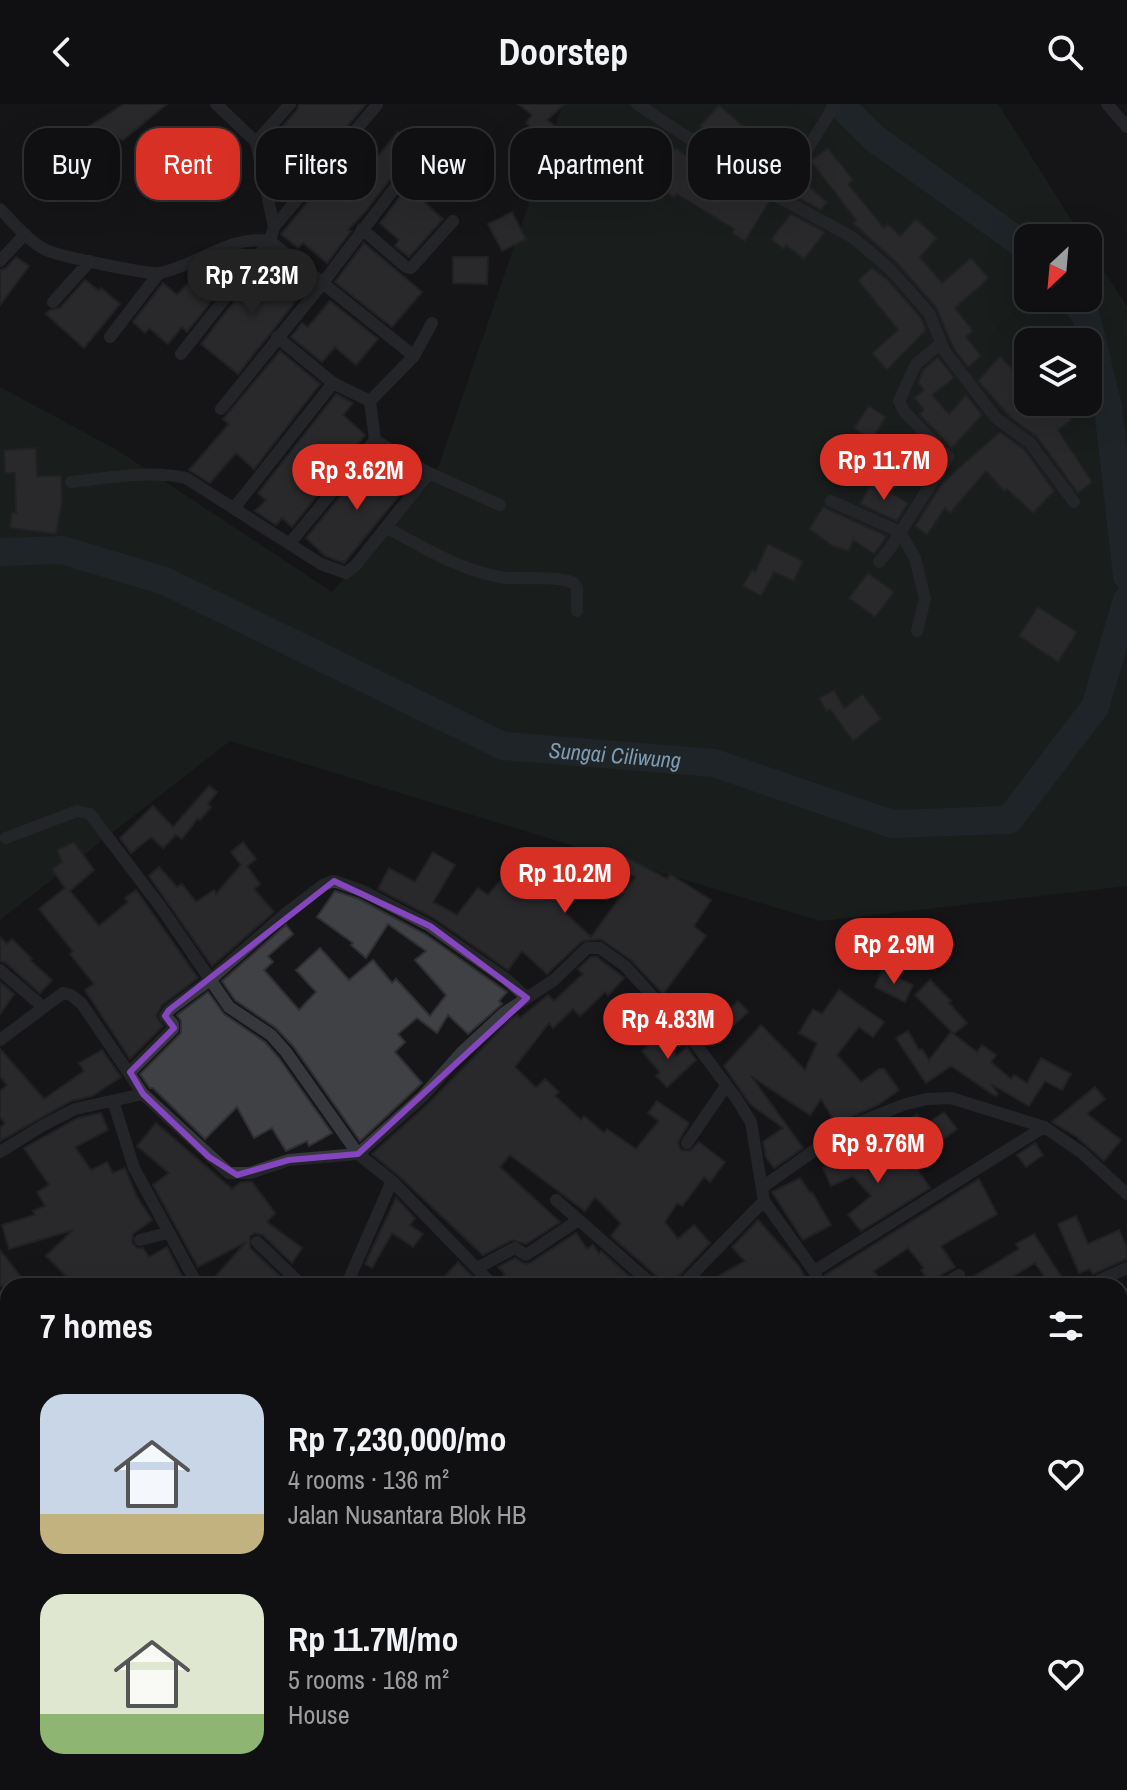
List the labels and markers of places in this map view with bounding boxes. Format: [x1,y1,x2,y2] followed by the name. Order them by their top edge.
[169,249,335,317] pin: Rp 7.23M
[801,434,967,502] pin: Rp 11.7M
[274,444,440,512] pin: Rp 3.62M
[482,847,648,915] pin: Rp 10.2M
[820,918,968,986] pin: Rp 2.9M
[585,993,751,1061] pin: Rp 4.83M
[795,1117,961,1185] pin: Rp 9.76M

